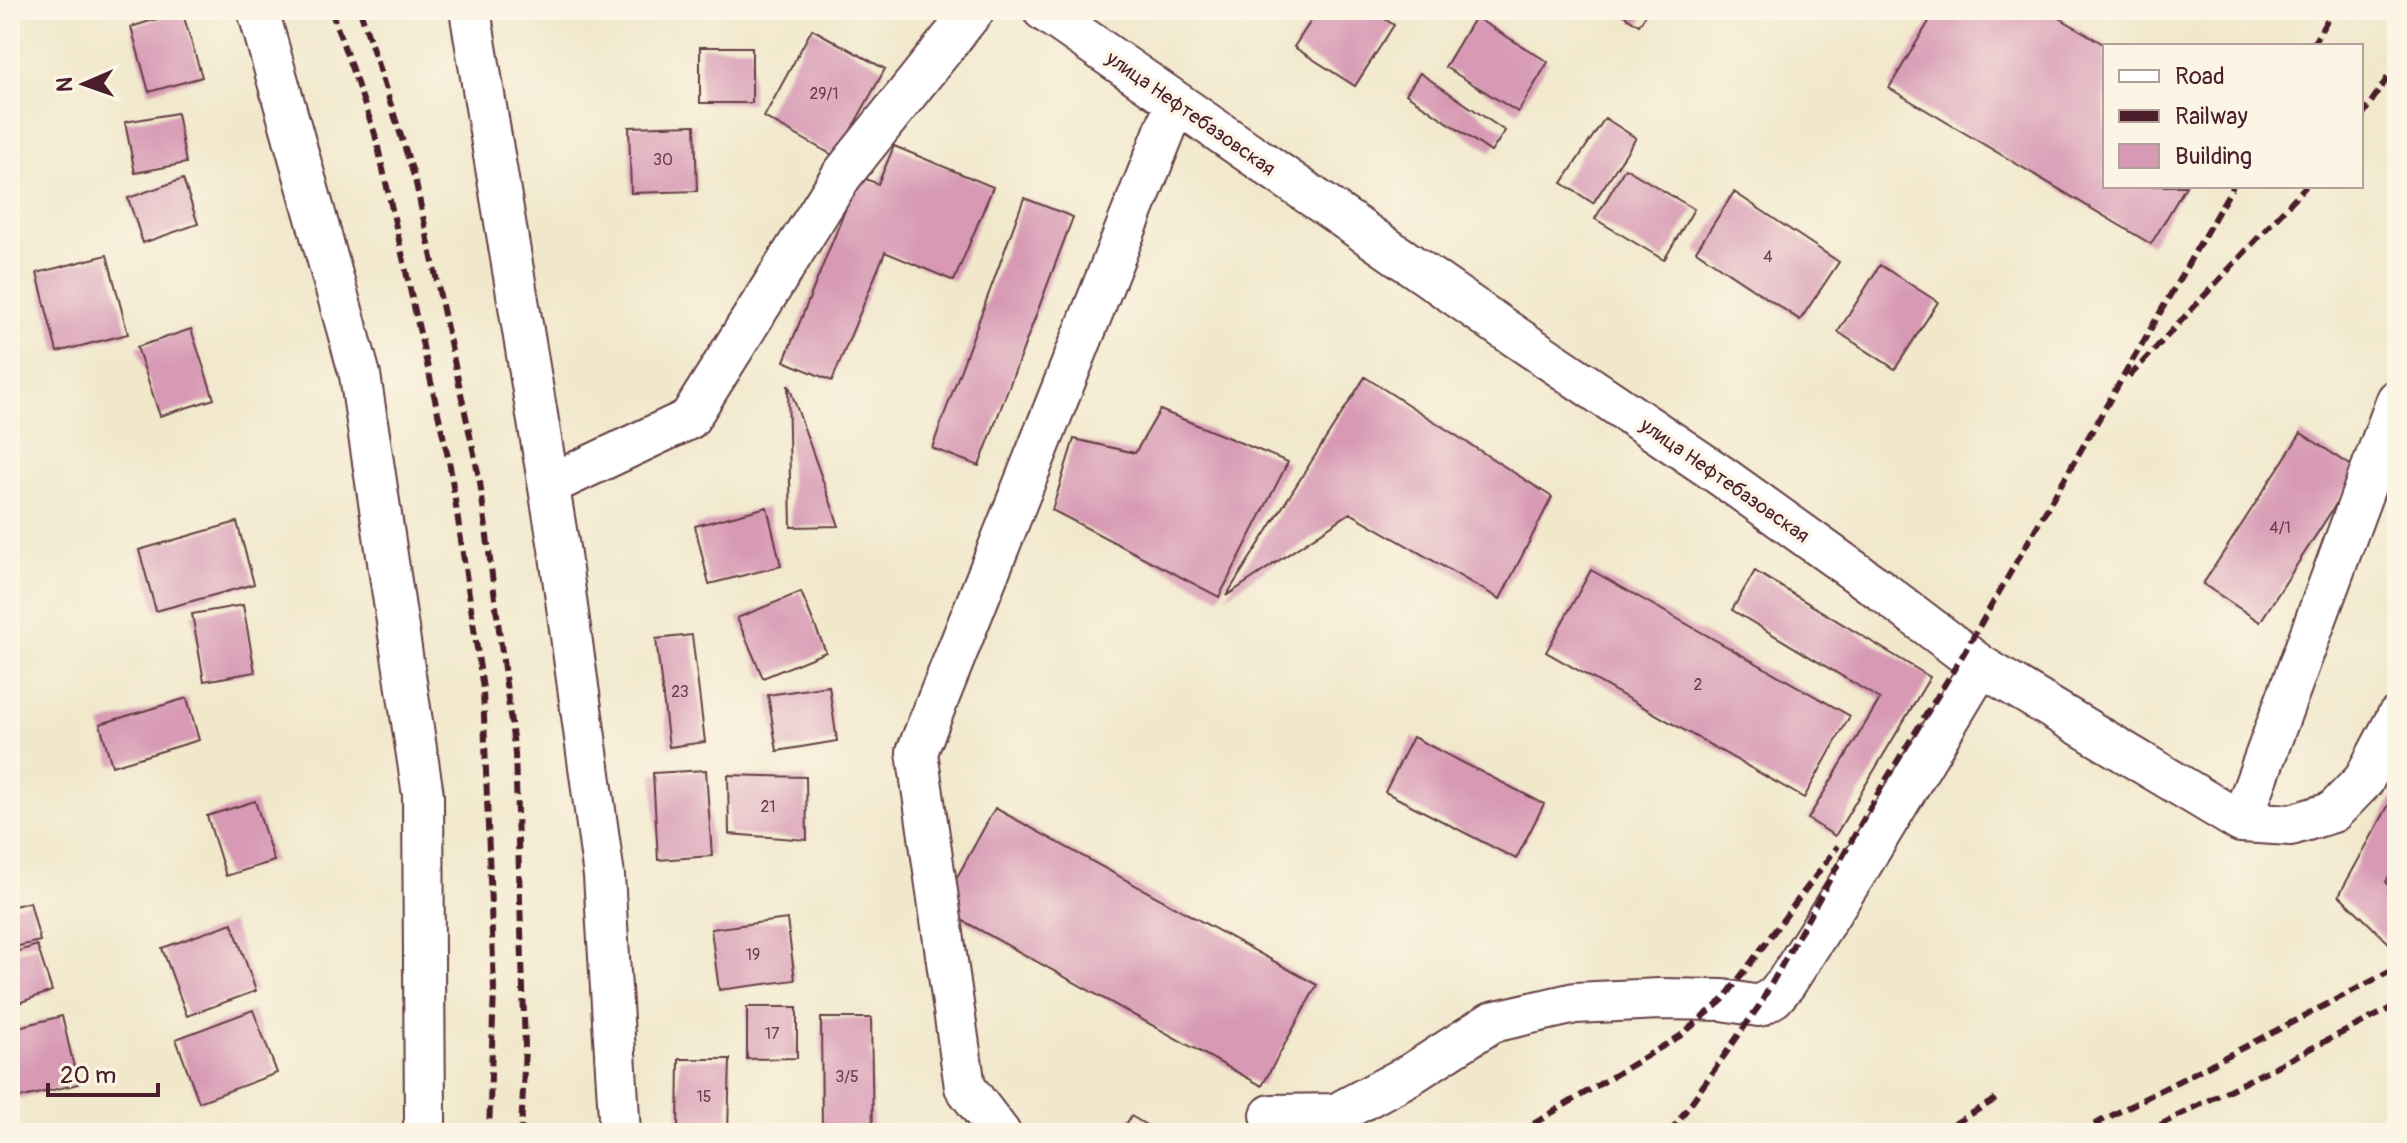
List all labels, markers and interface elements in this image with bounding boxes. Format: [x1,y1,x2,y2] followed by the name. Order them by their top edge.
[44,44,124,124] north arrow
[2103,44,2363,188] legend
[1100,45,1280,181] street label: улица Нефтебазовская
[2175,62,2225,91] text: Road
[51,77,79,93] text: N
[809,84,839,104] house number: 29/1
[2175,102,2248,131] text: Railway
[2175,142,2252,171] text: Building
[653,150,673,170] house number: 30
[1763,247,1773,267] house number: 4
[1634,412,1814,548] street label: улица Нефтебазовская
[2269,518,2291,538] house number: 4/1
[1694,675,1703,695] house number: 2
[671,682,689,702] house number: 23
[760,797,776,817] house number: 21
[746,945,760,965] house number: 19
[765,1024,780,1044] house number: 17
[48,1047,158,1097] scale bar
[60,1061,116,1090] text: 20 m
[835,1067,859,1087] house number: 3/5
[697,1087,711,1107] house number: 15

